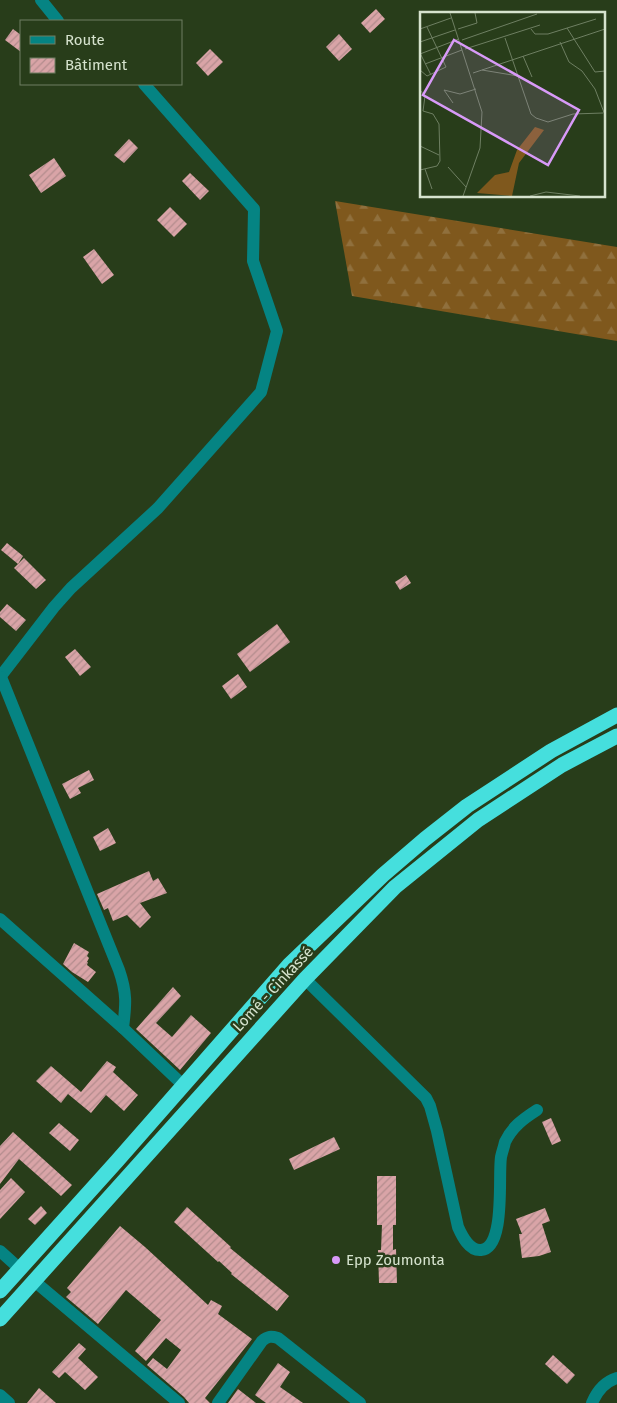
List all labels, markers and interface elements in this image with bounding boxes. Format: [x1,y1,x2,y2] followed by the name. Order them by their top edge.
[420,12,604,198] inset map
[20,20,182,85] legend
[65,31,105,49] text: Route
[65,56,128,74] text: Bâtiment
[229,943,317,1035] street label: Lomé - Cinkassé
[346,1251,445,1269] place label: Epp Zoumonta
[330,1254,342,1266] marker: Epp Zoumonta

